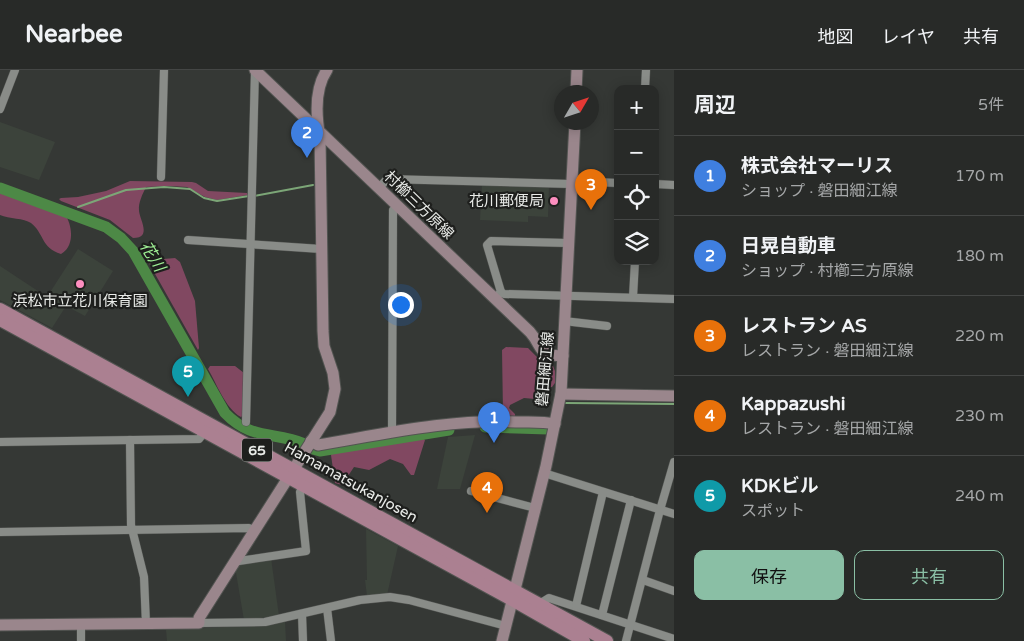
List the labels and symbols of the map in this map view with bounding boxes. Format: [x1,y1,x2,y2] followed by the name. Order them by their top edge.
[554,85,599,130] north arrow
[291,117,323,158] pin: 2
[380,167,458,243] street label: 村櫛三方原線
[575,169,607,210] pin: 3
[469,192,544,210] place label: 花川郵便局
[548,195,560,207] marker: 花川郵便局
[135,238,170,277] water label: 花川
[74,278,86,290] marker: 浜松市立花川保育園
[12,292,148,310] place label: 浜松市立花川保育園
[388,292,414,318] your location
[533,331,557,407] street label: 磐田細江線
[172,356,204,397] pin: 5
[478,402,510,443] pin: 1
[242,438,272,462] road number: 65
[281,438,421,526] street label: Hamamatsukanjosen
[471,472,503,513] pin: 4

